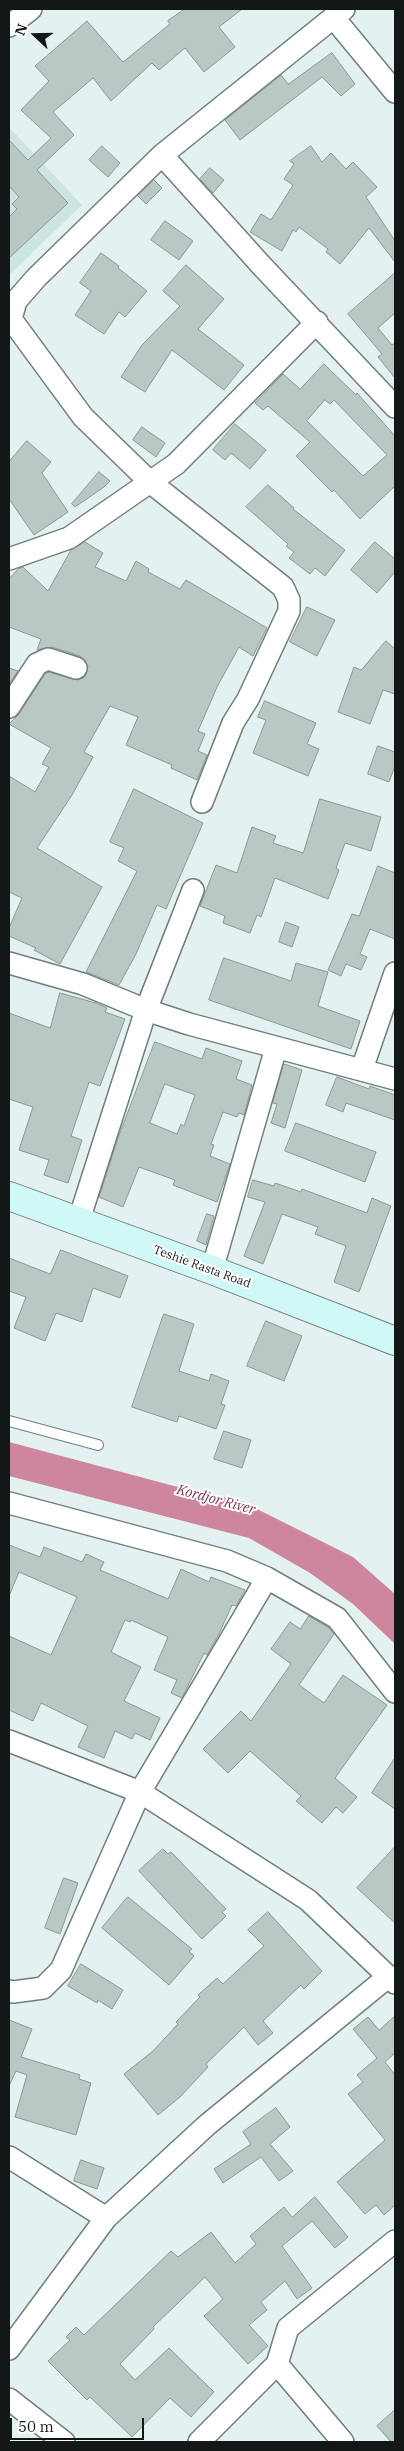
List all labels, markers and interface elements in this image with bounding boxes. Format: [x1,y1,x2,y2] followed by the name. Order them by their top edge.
[10,10,60,60] north arrow
[11,21,31,38] text: N
[151,1243,253,1291] street label: Teshie Rasta Road
[175,1481,257,1519] water label: Kordjor River
[12,2408,146,2440] scale bar
[18,2417,54,2436] text: 50 m

